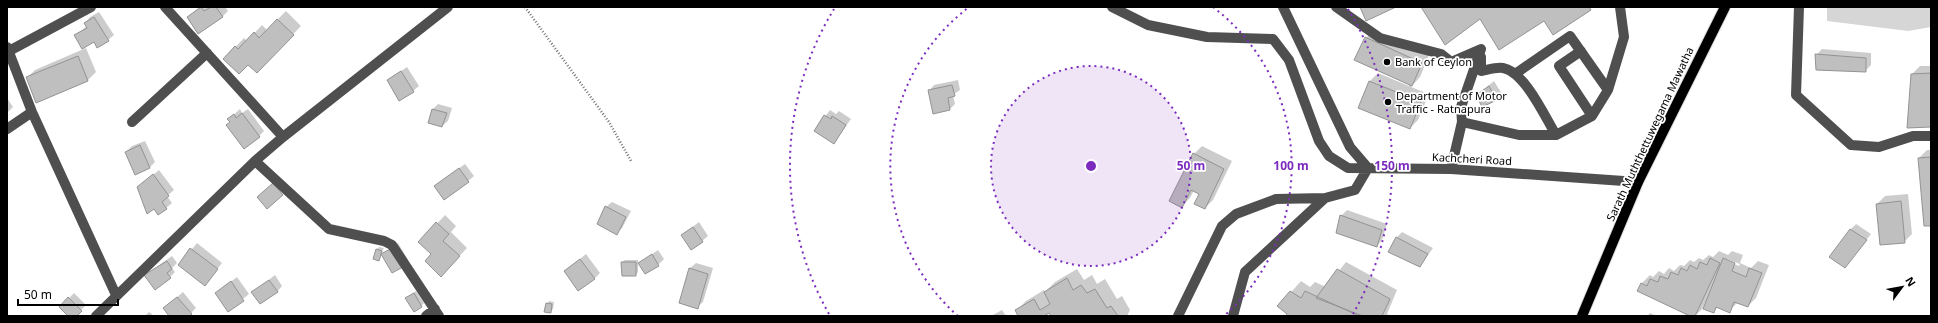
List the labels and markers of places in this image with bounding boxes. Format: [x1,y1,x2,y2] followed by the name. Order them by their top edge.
[1395,54,1472,69] place label: Bank of Ceylon
[1382,57,1392,67] marker: Bank of Ceylon
[1396,88,1507,116] place label: Department of Motor Traffic - Ratnapura
[1383,97,1393,107] marker: Department of Motor Traffic - Ratnapura
[1084,159,1098,173] centre of rings

